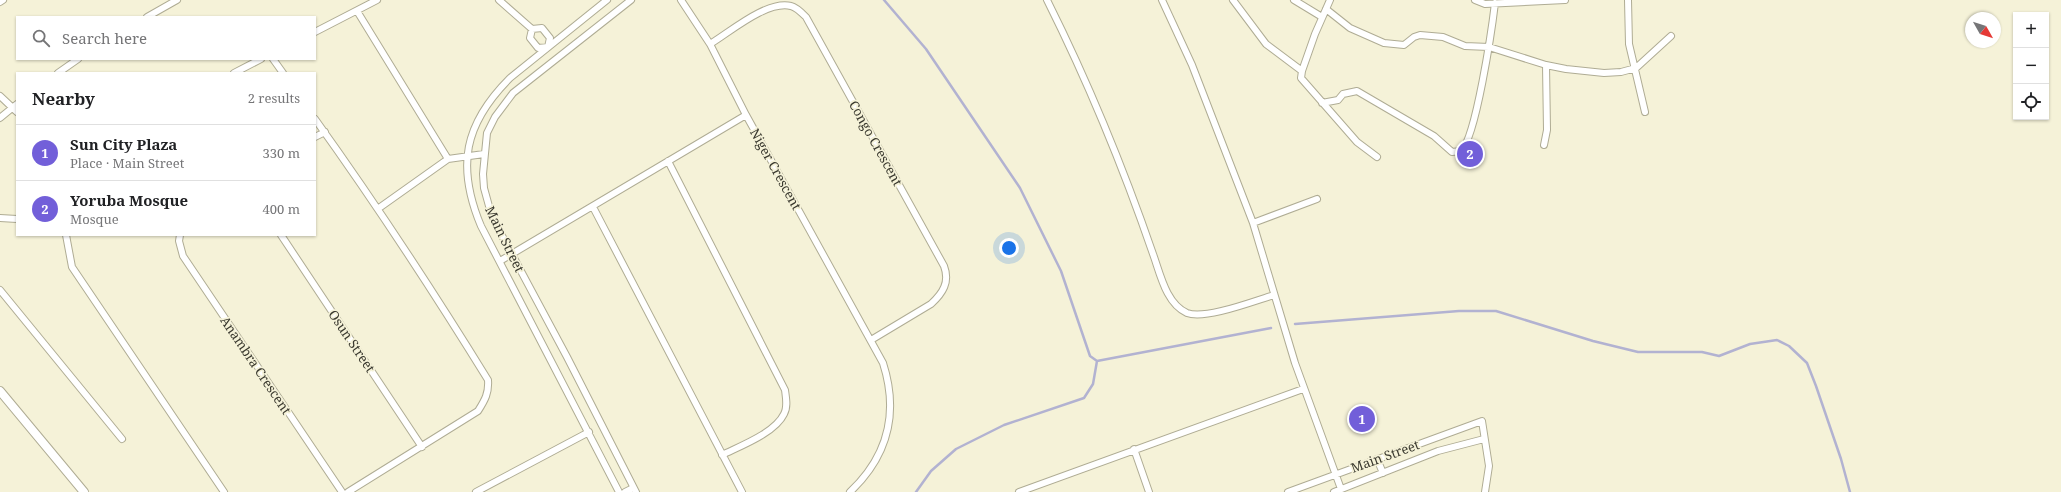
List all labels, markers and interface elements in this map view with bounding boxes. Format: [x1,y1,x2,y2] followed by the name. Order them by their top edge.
[1965,12,2001,48] north arrow
[2013,12,2049,120] map controls
[2013,12,2049,48] button: +
[16,16,316,60] search box
[30,27,52,49] icon: search
[62,28,147,48] text: Search here
[2013,48,2049,84] button: −
[2013,84,2049,120] button: locate
[32,87,95,110] text: Nearby
[248,89,300,107] text: 2 results
[845,97,907,189] street label: Congo Crescent
[746,125,806,213] street label: Niger Crescent
[70,134,177,154] text: Sun City Plaza
[1457,139,1483,169] pin: 2
[41,144,49,162] text: 1
[263,144,300,162] text: 330 m
[70,154,184,172] text: Place · Main Street
[70,190,188,210] text: Yoruba Mosque
[41,200,49,218] text: 2
[263,200,300,218] text: 400 m
[481,203,529,276] street label: Main Street
[70,210,119,228] text: Mosque
[999,238,1019,258] your location
[324,306,380,376] street label: Osun Street
[216,312,296,418] street label: Anambra Crescent
[1349,404,1375,434] pin: 1
[1348,435,1422,477] street label: Main Street

